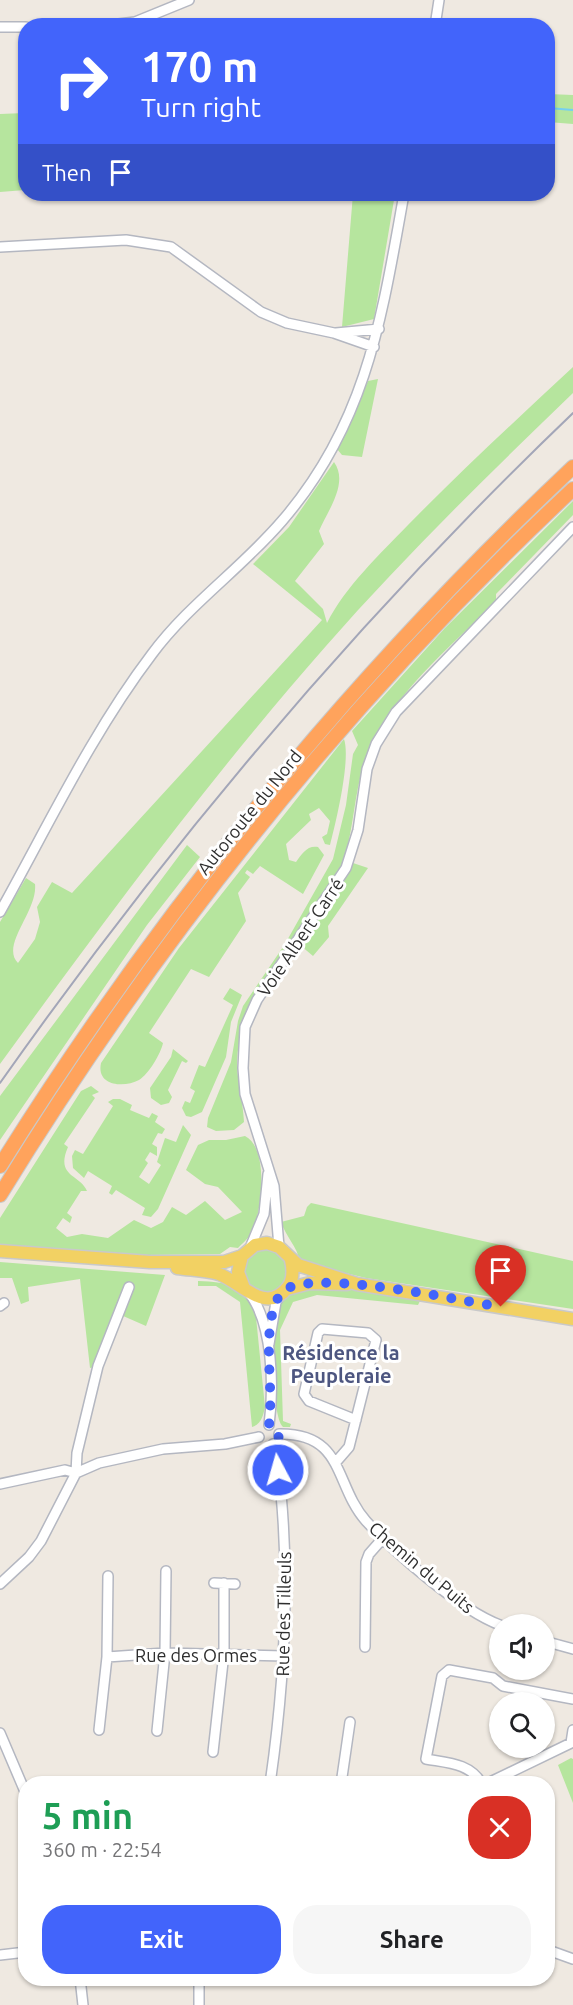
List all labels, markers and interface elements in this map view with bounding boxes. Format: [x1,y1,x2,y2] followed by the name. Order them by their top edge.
[42,42,120,120] icon: right
[141,43,258,90] text: 170 m
[141,92,261,122] text: Turn right
[104,156,137,189] icon: arrive
[42,160,92,185] text: Then
[193,746,305,878] street label: Autoroute du Nord
[253,874,347,1000] street label: Voie Albert Carré
[475,1245,526,1307] pin
[484,1254,517,1287] icon: arrive
[282,1341,400,1387] district label: Résidence la Peupleraie
[246,1438,310,1502] position arrow
[365,1517,479,1617] street label: Chemin du Puits
[272,1551,294,1677] street label: Rue des Tilleuls
[489,1614,555,1758] map controls
[489,1614,555,1680] button: sound
[135,1645,257,1665] street label: Rue des Ormes
[489,1692,555,1758] button: search
[42,1795,133,1836] text: 5 min
[468,1796,531,1859] button: close
[42,1838,162,1861] text: 360 m · 22:54
[42,1905,281,1974] button: Exit
[293,1905,531,1974] button: Share

